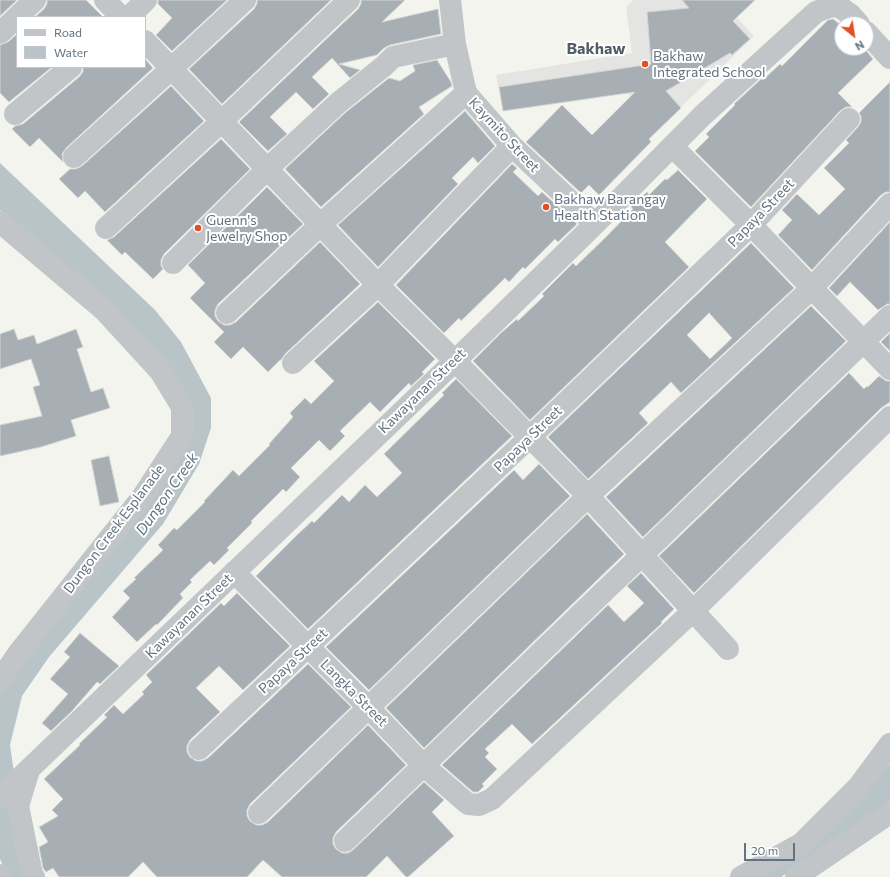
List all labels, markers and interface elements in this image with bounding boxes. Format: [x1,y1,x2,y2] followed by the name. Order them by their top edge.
[16,16,146,68] legend
[834,16,874,56] north arrow
[54,25,82,39] text: Road
[853,38,867,54] text: N
[567,39,625,59] district label: Bakhaw
[54,45,88,59] text: Water
[653,48,766,80] place label: Bakhaw Integrated School
[640,59,650,69] marker: Bakhaw Integrated School
[465,94,543,176] street label: Kaymito Street
[724,175,798,251] street label: Papaya Street
[554,191,666,224] place label: Bakhaw Barangay Health Station
[541,202,551,212] marker: Bakhaw Barangay Health Station
[206,212,288,244] place label: Guenn's Jewelry Shop
[193,223,203,233] marker: Guenn's Jewelry Shop
[375,345,469,437] street label: Kawayanan Street
[490,402,566,476] street label: Papaya Street
[132,449,202,539] water label: Dungon Creek
[60,461,168,597] street label: Dungon Creek Esplanade
[142,570,236,662] street label: Kawayanan Street
[255,625,331,697] street label: Papaya Street
[317,656,391,730] street label: Langka Street
[746,835,797,861] scale bar
[751,843,778,857] text: 20 m

